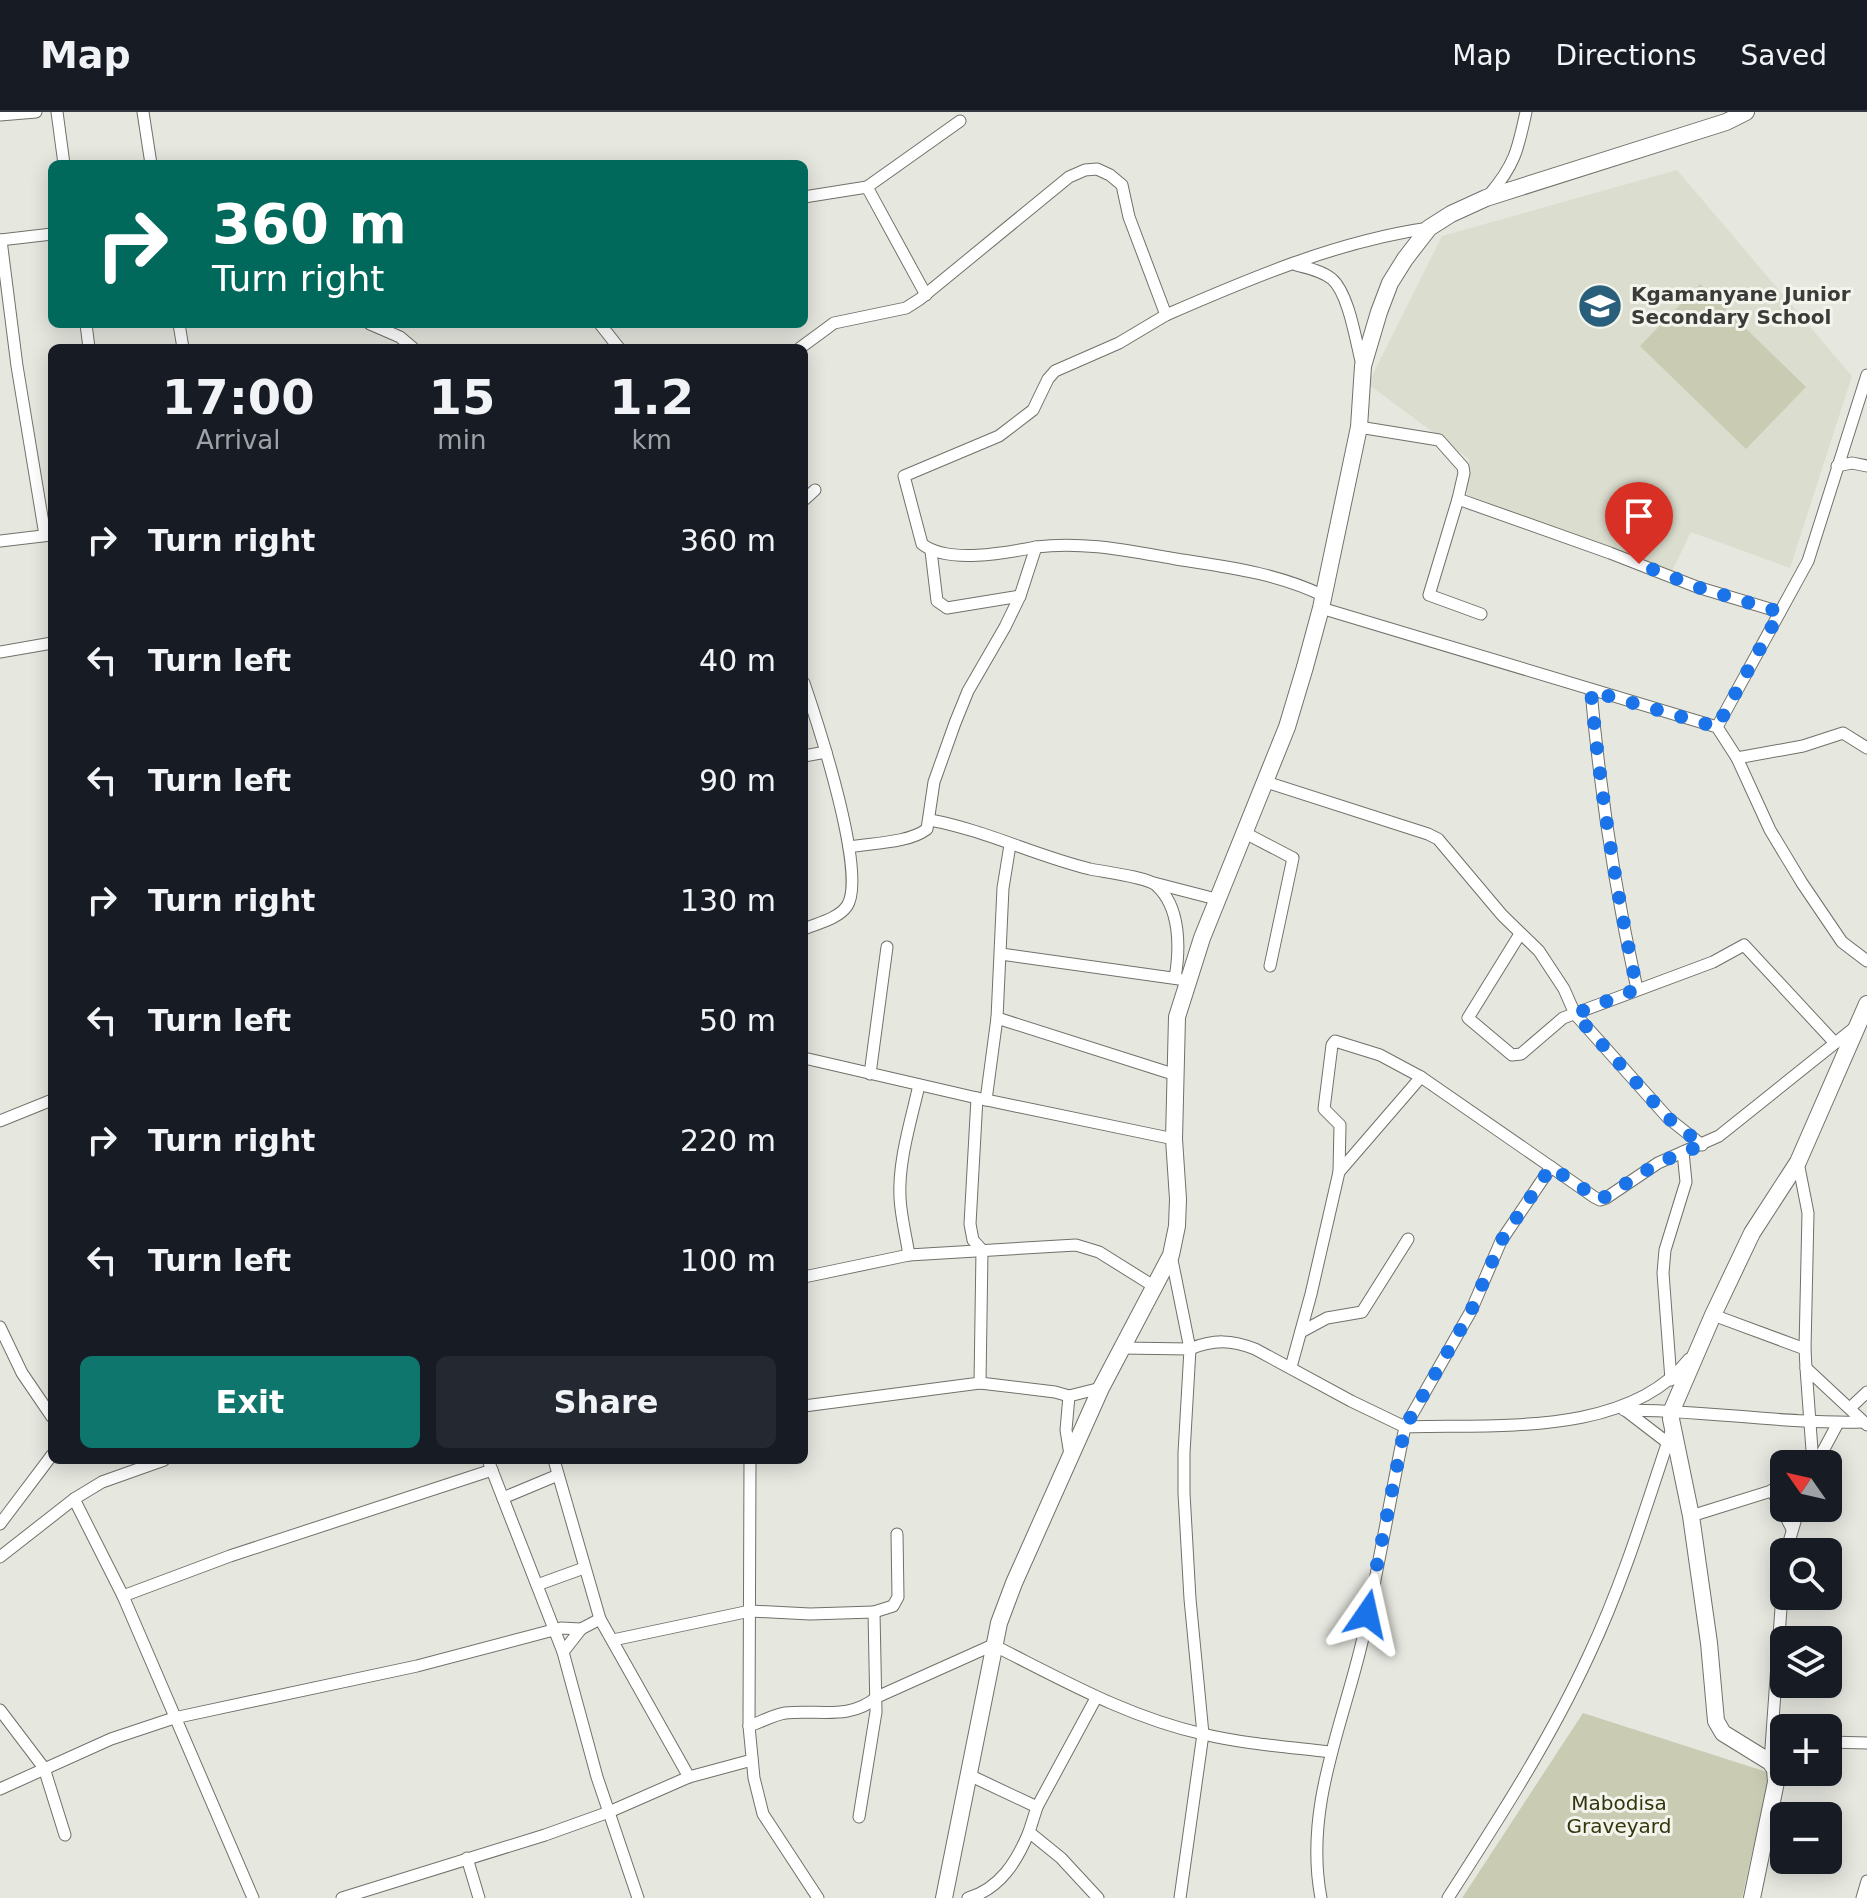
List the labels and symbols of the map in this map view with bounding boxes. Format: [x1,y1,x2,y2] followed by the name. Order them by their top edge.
[1576,282,1624,330] school or university icon: Kgamanyane Junior Secondary School
[1631,282,1851,329] place label: Kgamanyane Junior Secondary School
[1605,482,1673,564] pin
[1770,1450,1842,1522] north arrow
[1325,1572,1409,1656] position arrow
[1567,1791,1671,1838] park label: Mabodisa Graveyard

